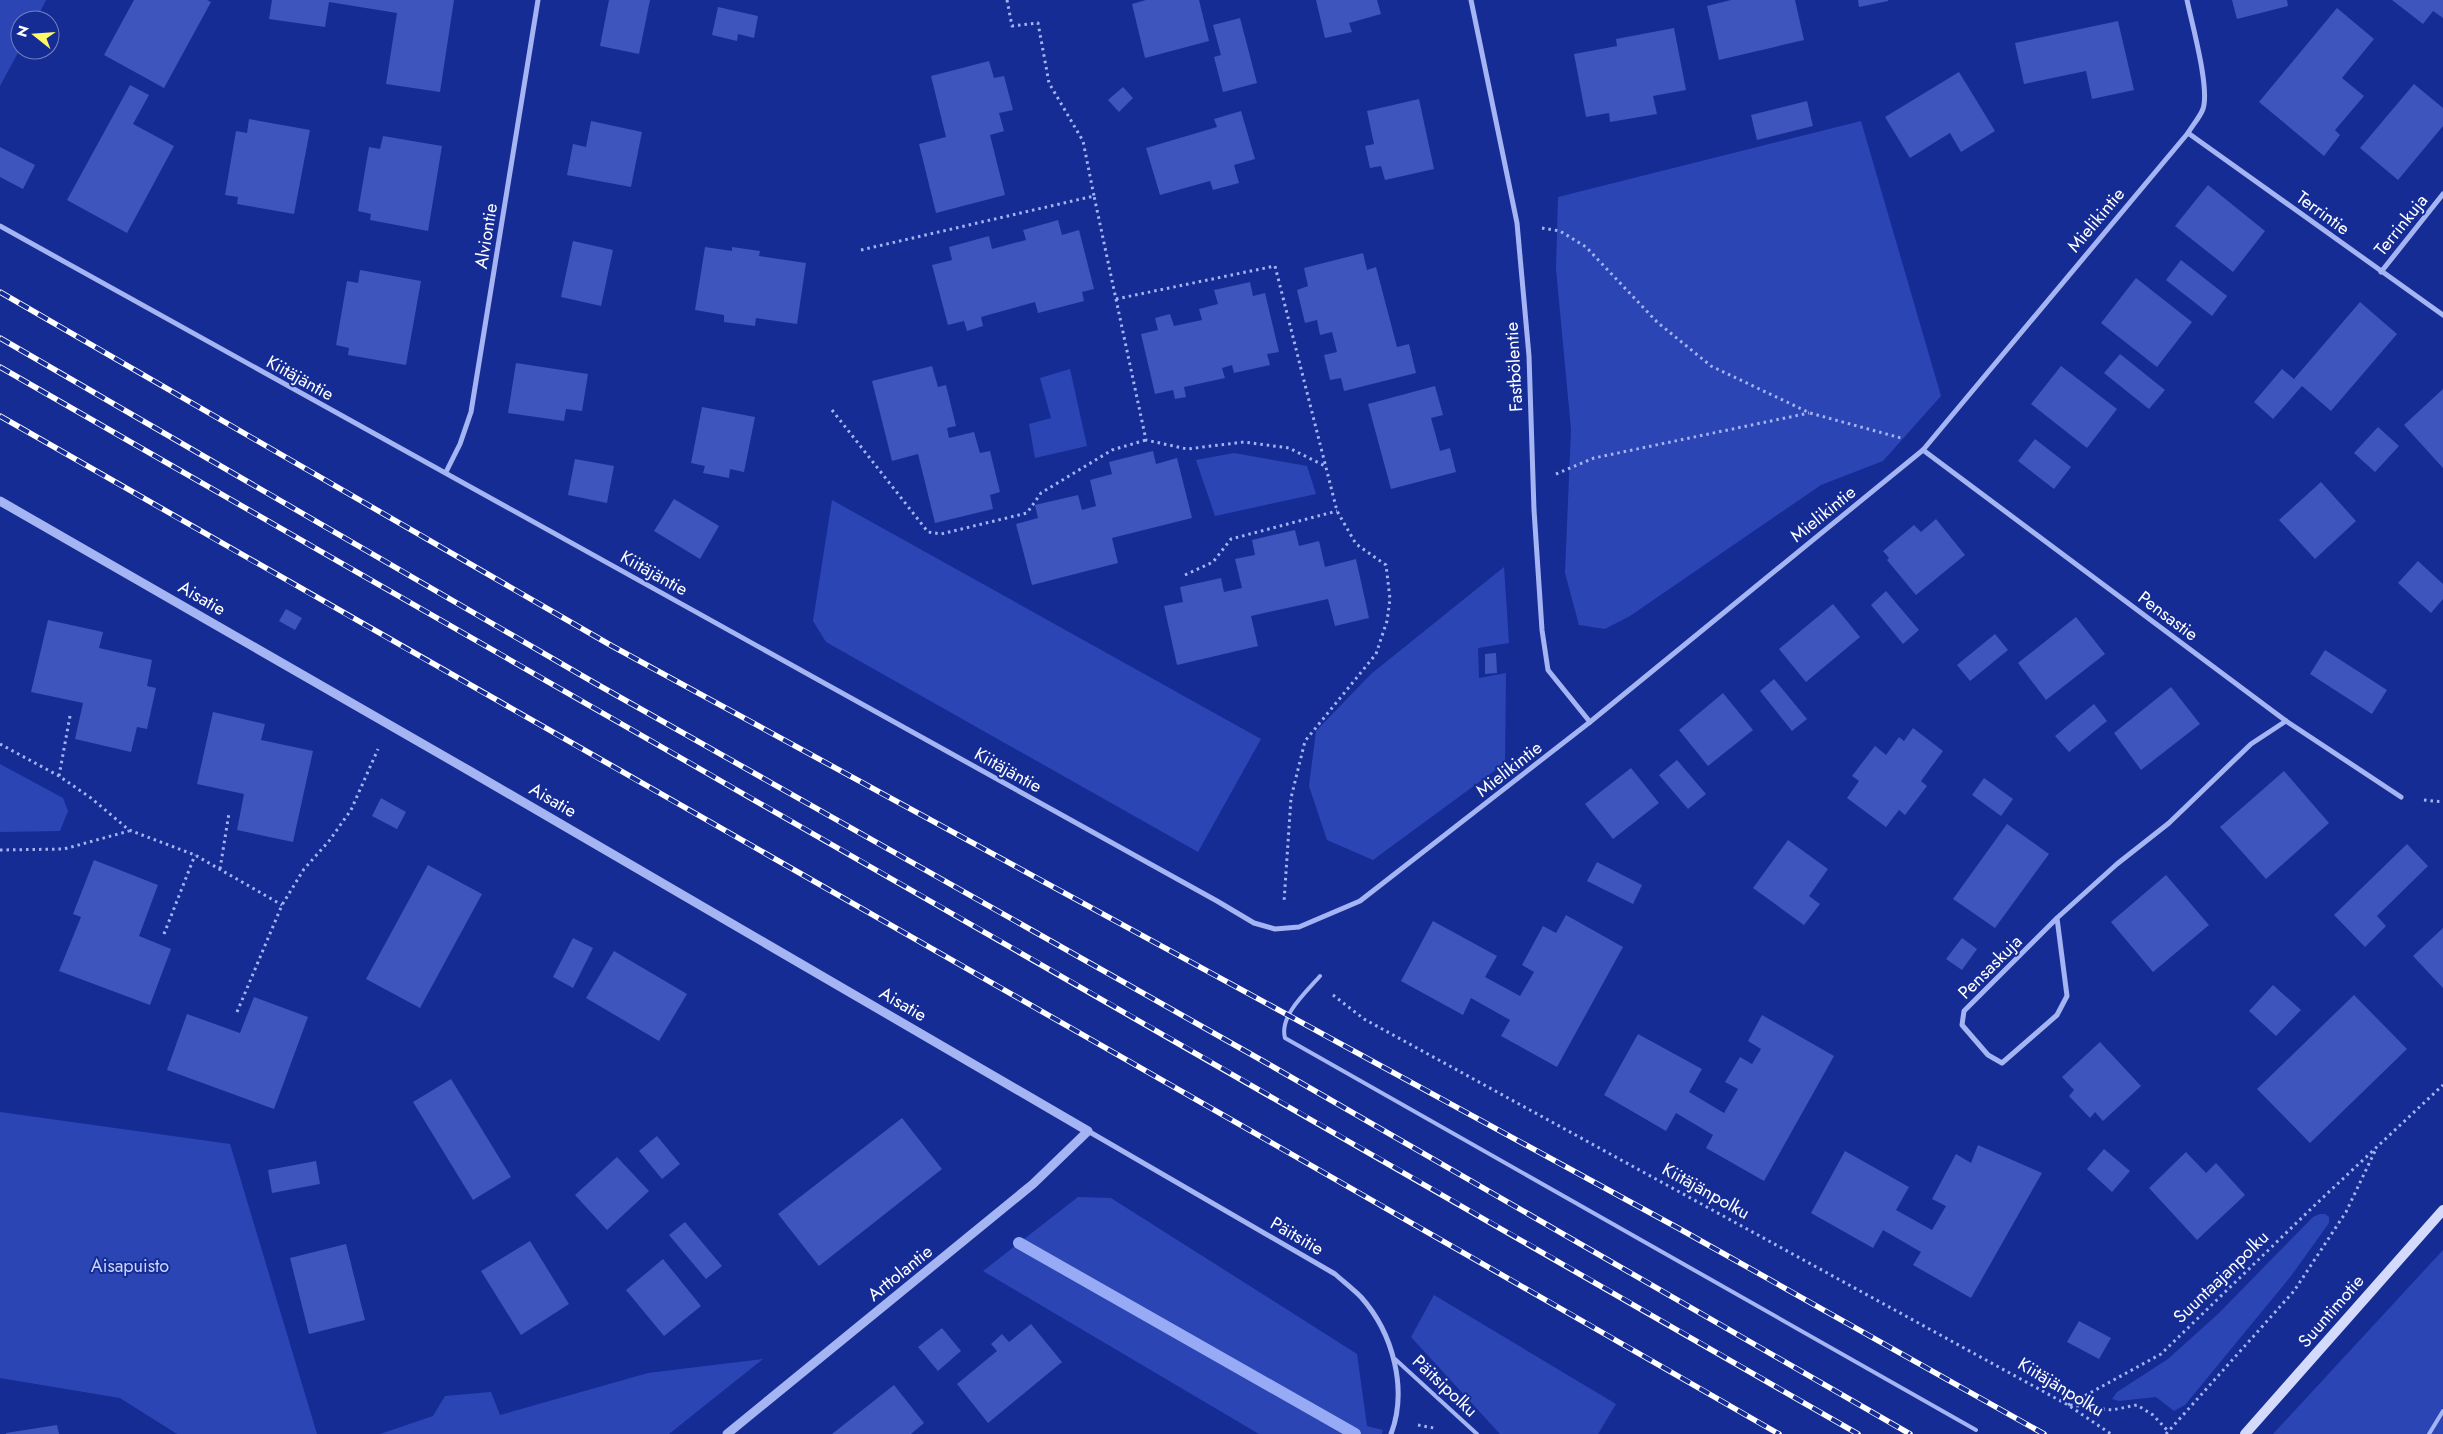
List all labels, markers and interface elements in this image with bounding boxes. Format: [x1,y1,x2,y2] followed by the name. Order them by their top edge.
[10,10,60,60] north arrow
[11,23,34,39] text: N
[2061,182,2131,258] street label: Mielikintie
[2291,185,2355,241] street label: Terrintie
[2368,189,2434,261] street label: Terrinkuja
[468,201,504,271] street label: Alviontie
[1499,321,1529,413] street label: Fastbölentie
[262,349,338,407] street label: Kiitäjäntie
[1785,479,1861,549] street label: Mielikintie
[616,544,692,602] street label: Kiitäjäntie
[174,574,230,622] street label: Aisatie
[2132,585,2204,647] street label: Pensastie
[1470,735,1548,803] street label: Mielikintie
[970,741,1046,799] street label: Kiitäjäntie
[525,776,581,824] street label: Aisatie
[1952,929,2028,1005] street label: Pensaskuja
[875,980,931,1028] street label: Aisatie
[1657,1156,1755,1226] street label: Kiitäjänpolku
[1265,1210,1329,1262] street label: Päitsitie
[2167,1225,2275,1329] street label: Suuntaajanpolku
[862,1239,938,1307] street label: Arttolantie
[91,1253,169,1279] park label: Aisapuisto
[2292,1269,2370,1353] street label: Suuntimotie
[1407,1349,1483,1423] street label: Päitsipolku
[2013,1351,2109,1423] street label: Kiitäjänpolku

